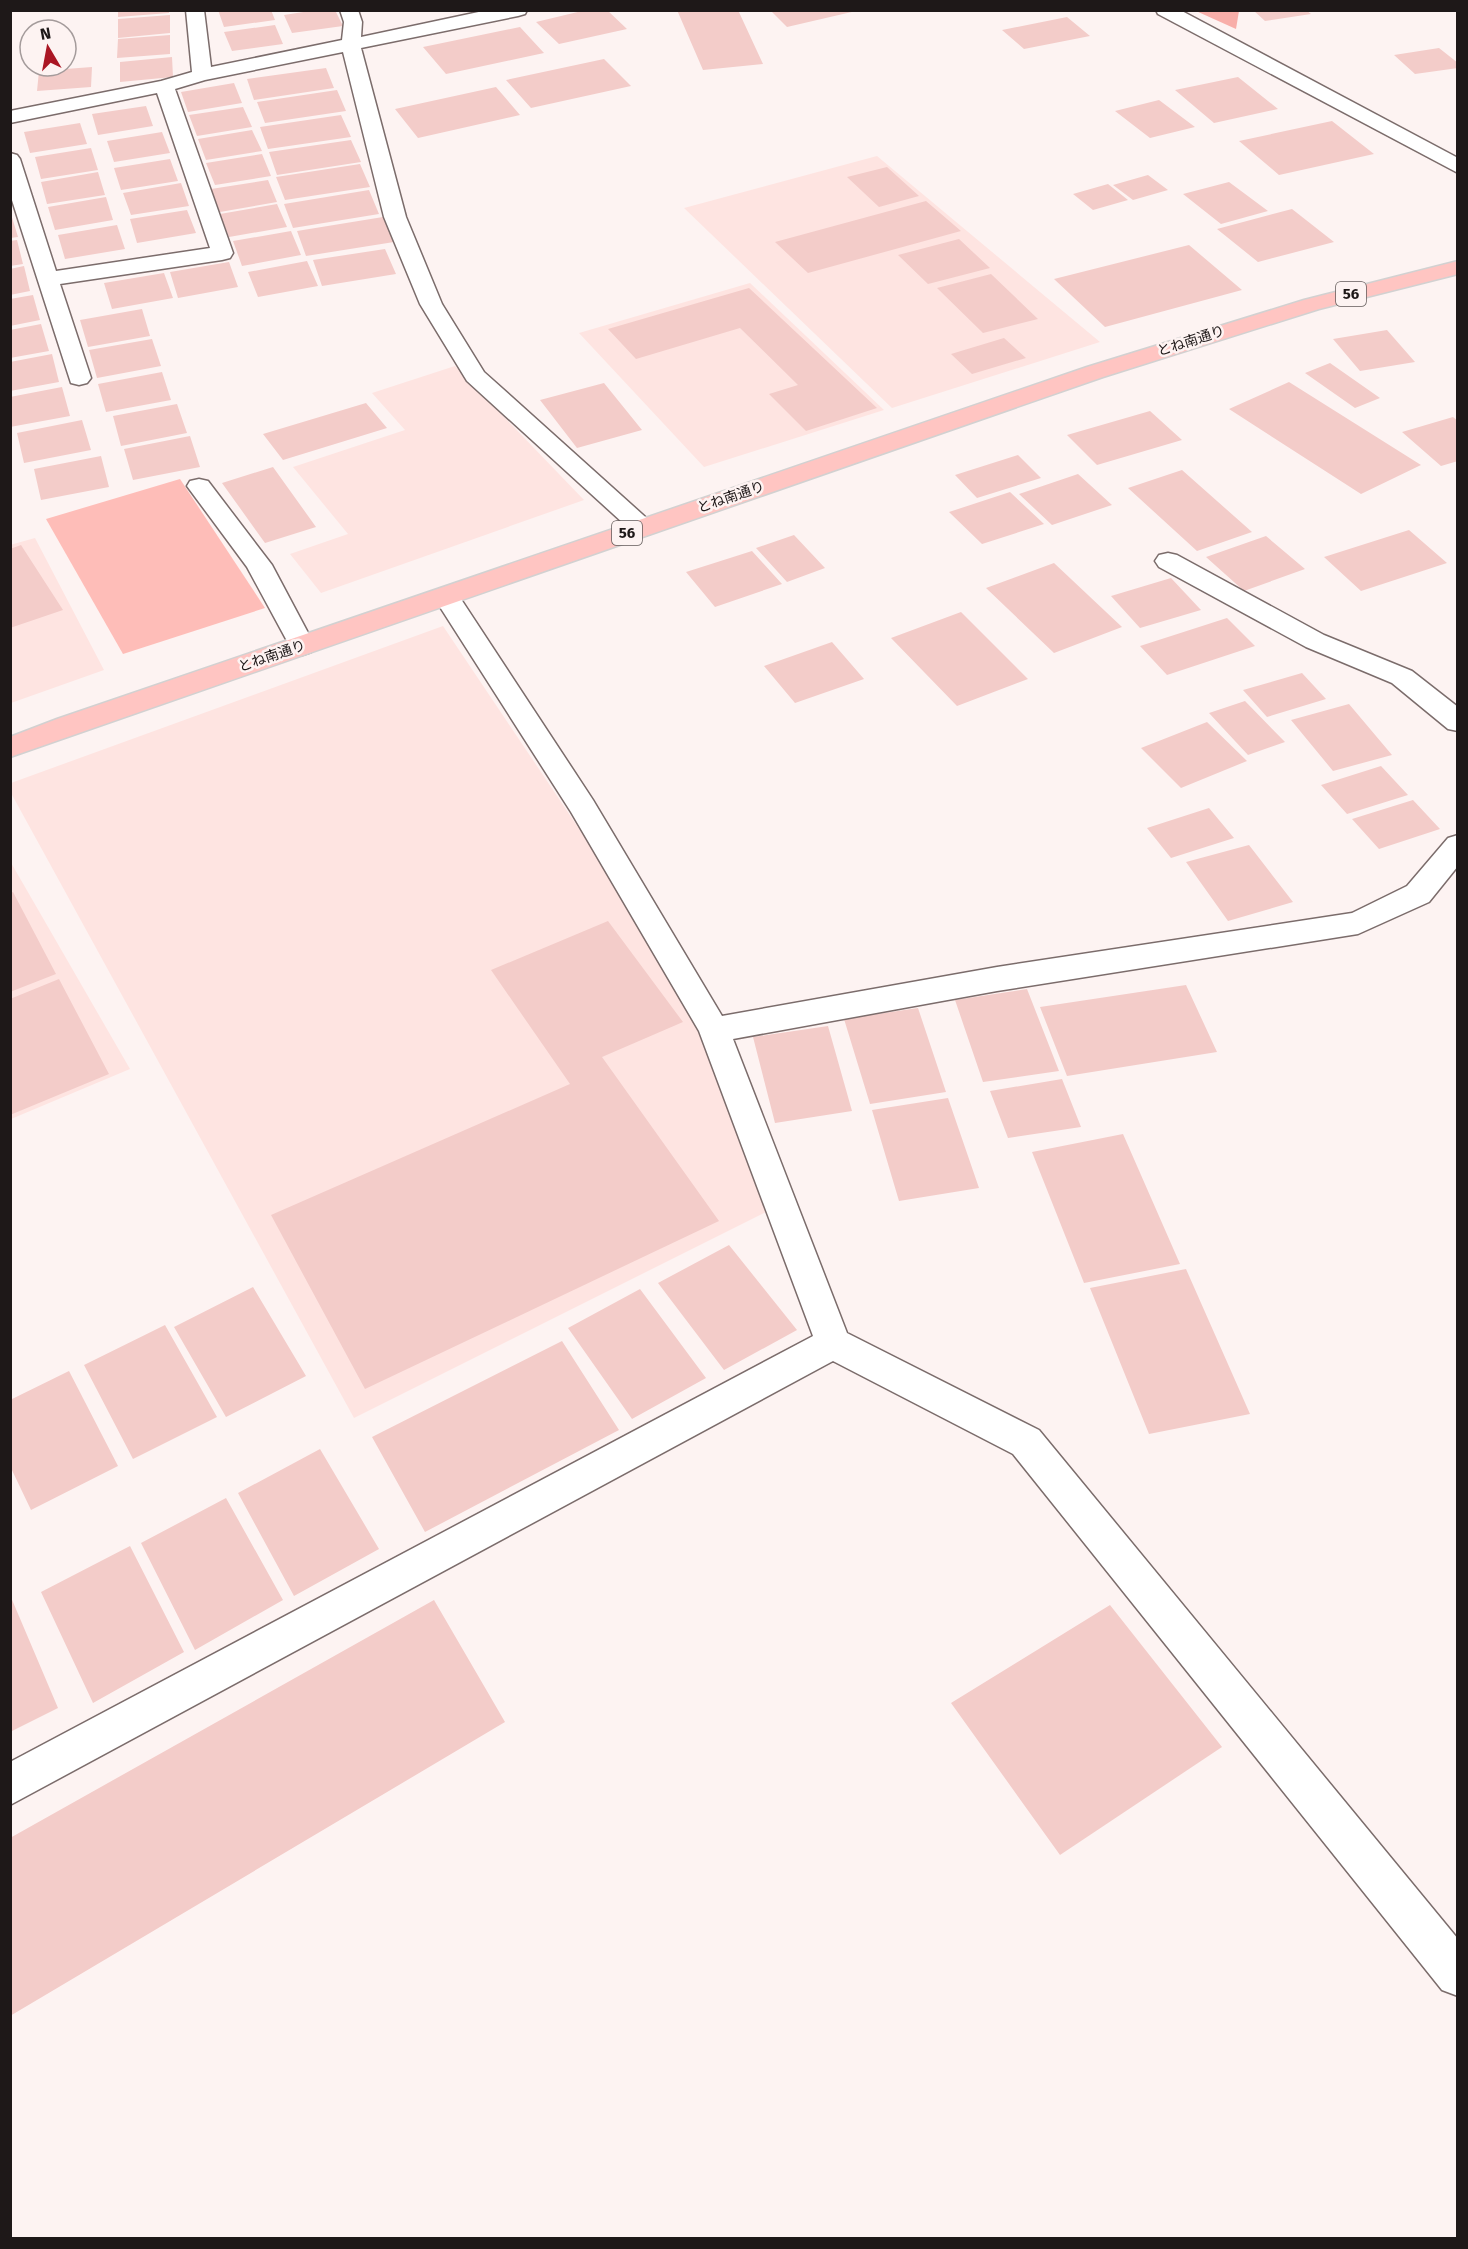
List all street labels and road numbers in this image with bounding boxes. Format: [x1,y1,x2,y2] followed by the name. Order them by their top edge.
[1336,282,1366,306] road number: 56
[1155,322,1227,360] street label: とね南通り
[695,478,767,516] street label: とね南通り
[612,521,642,545] road number: 56
[236,637,308,675] street label: とね南通り

